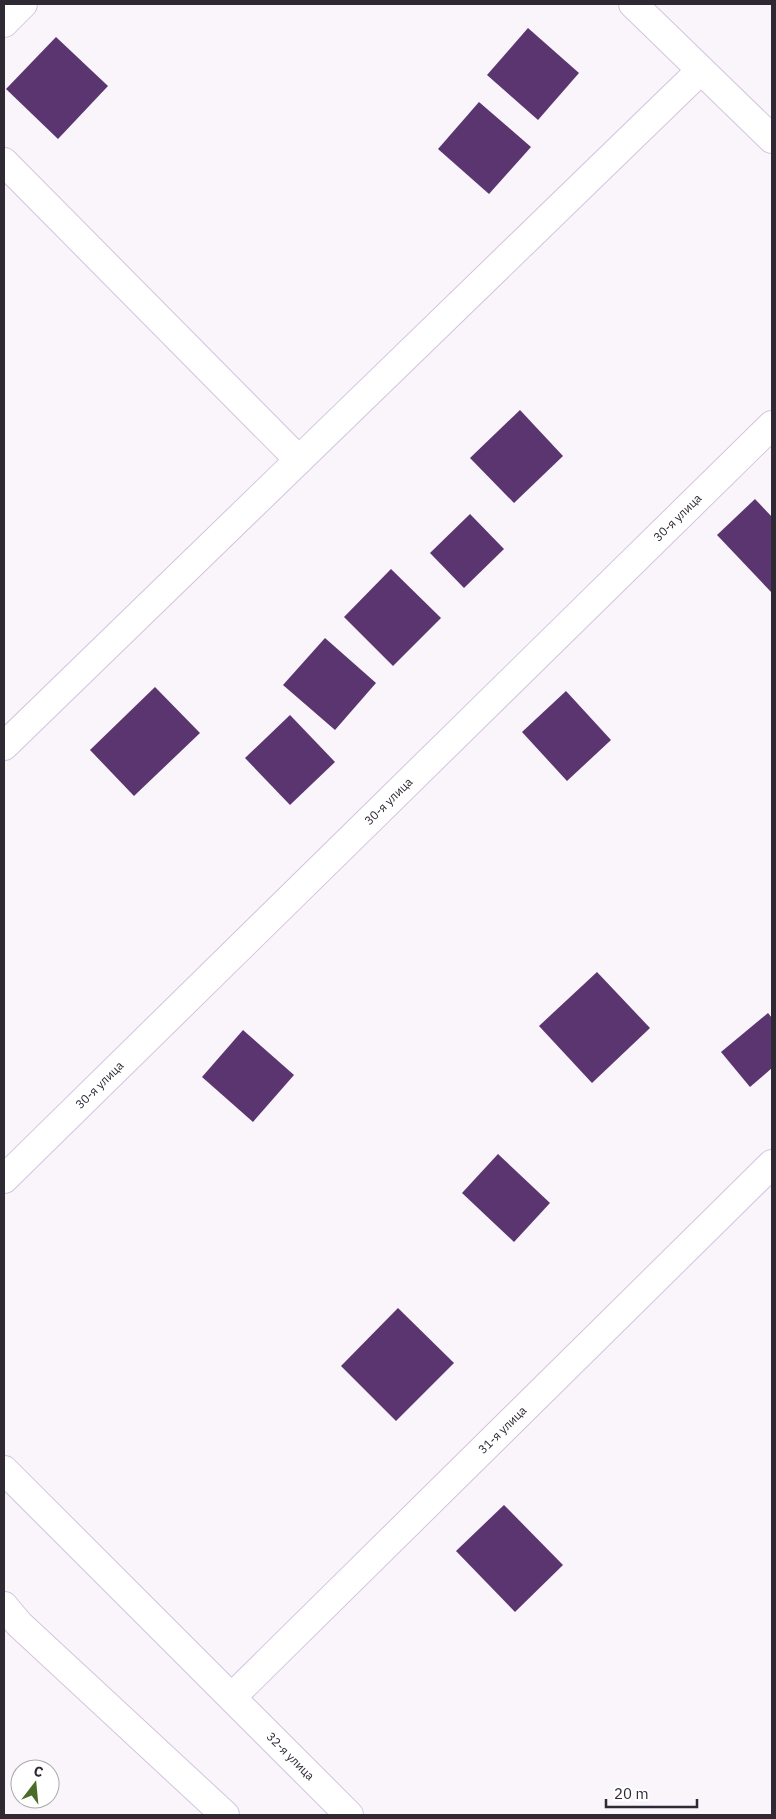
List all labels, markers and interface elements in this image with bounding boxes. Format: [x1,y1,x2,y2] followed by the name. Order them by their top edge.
[650,490,705,544] street label: 30-я улица
[361,774,416,828] street label: 30-я улица
[72,1057,127,1112] street label: 30-я улица
[475,1402,530,1457] street label: 31-я улица
[264,1729,318,1784] street label: 32-я улица
[10,1759,60,1809] north arrow
[32,1762,45,1781] text: С
[606,1776,697,1808] scale bar
[614,1784,649,1803] text: 20 m

